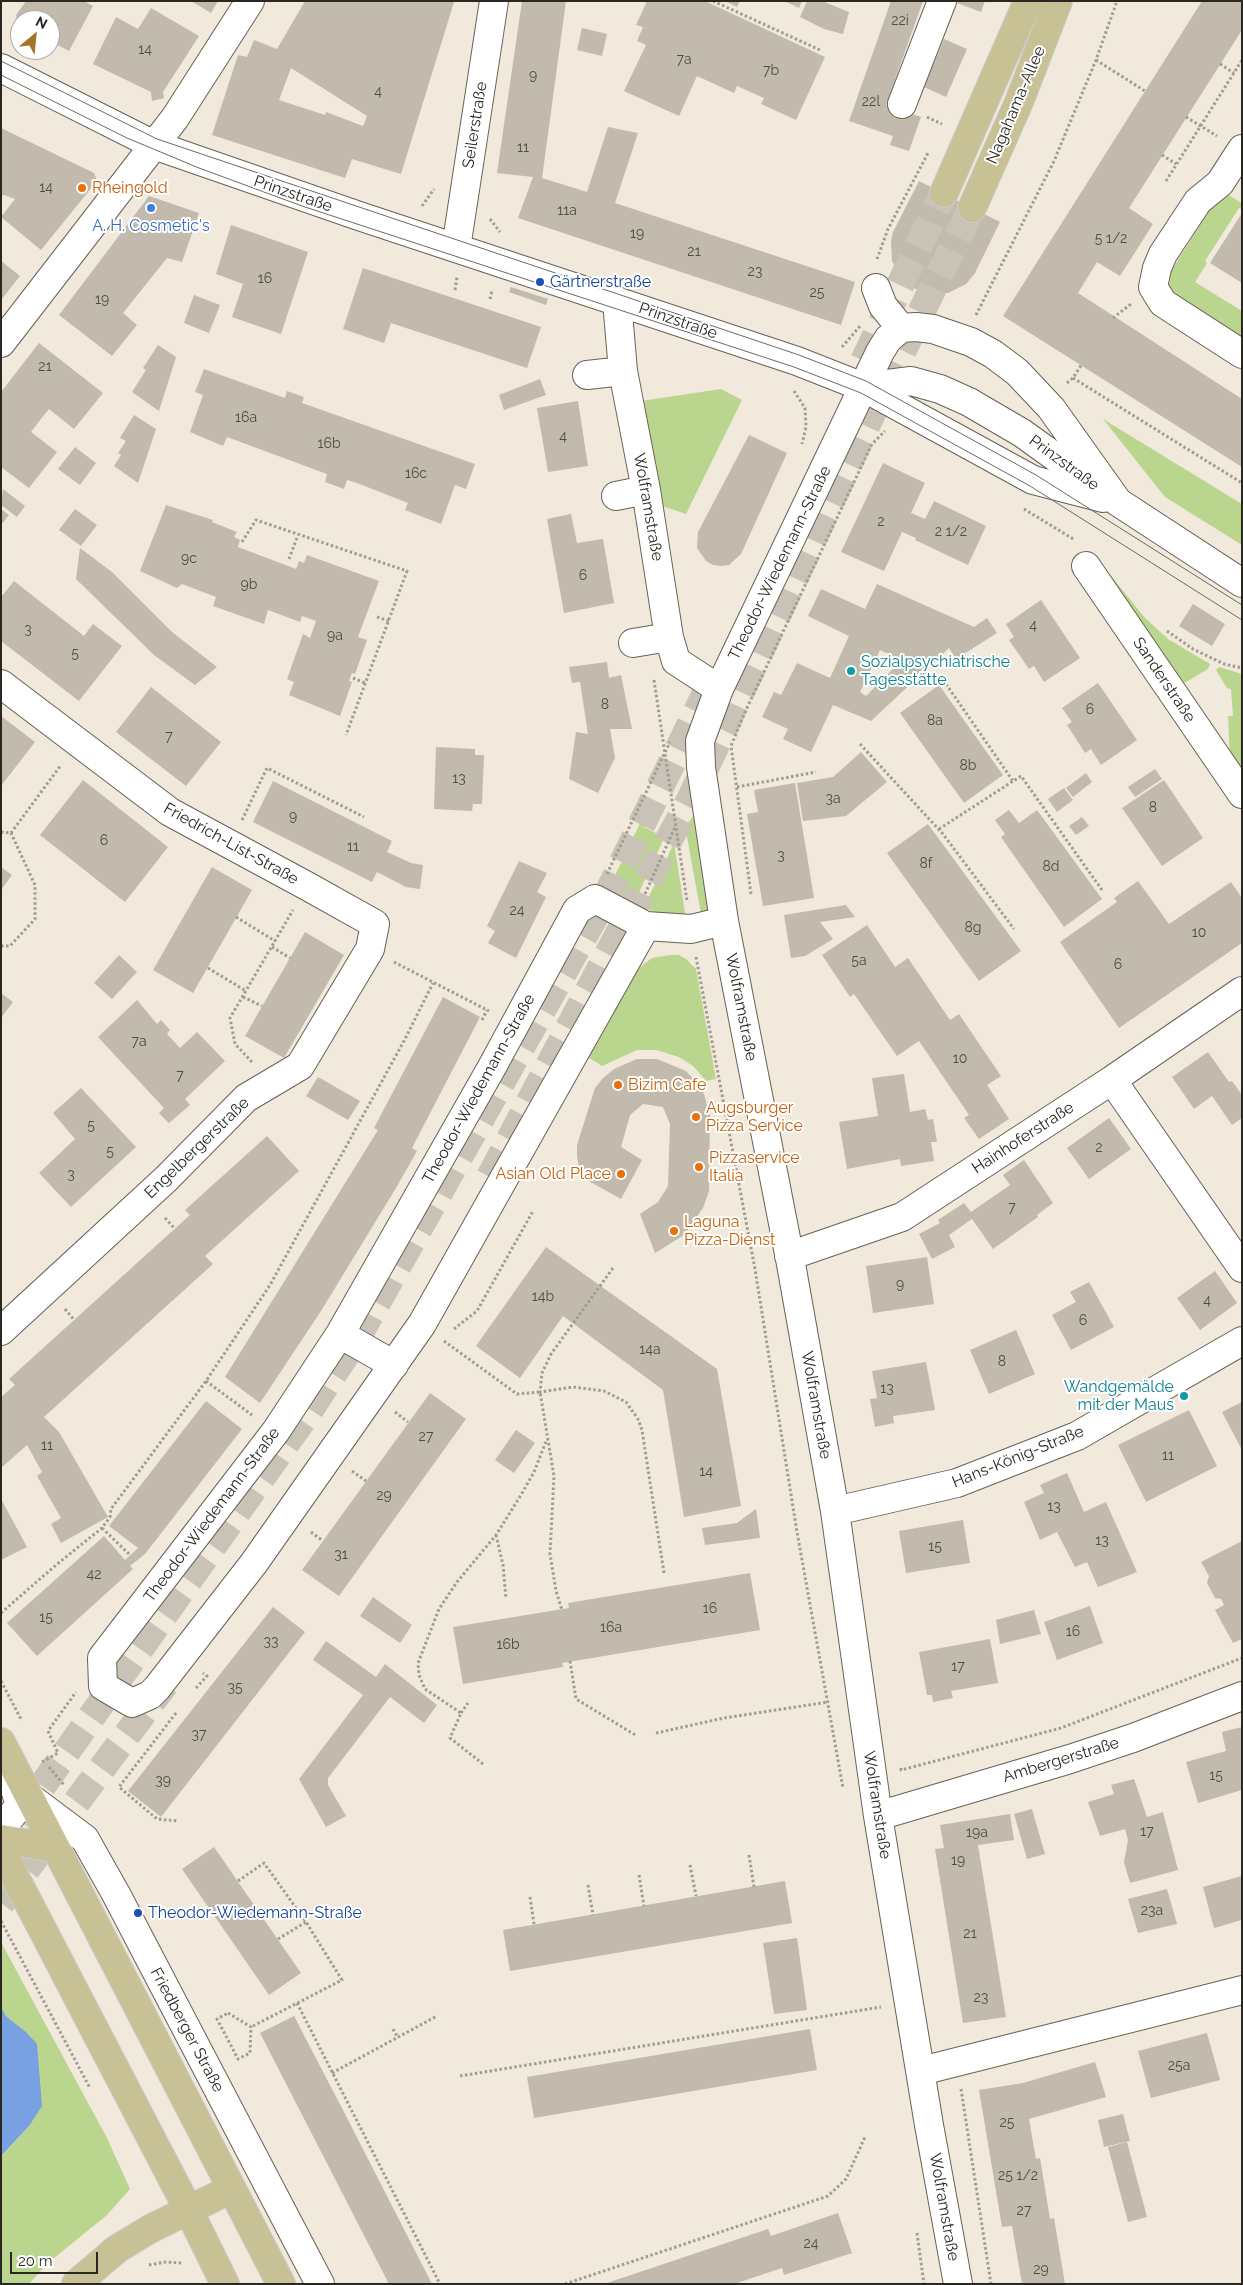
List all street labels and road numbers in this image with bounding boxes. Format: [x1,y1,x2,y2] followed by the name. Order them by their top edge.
[983,43,1049,167] street label: Nagahama-Allee
[459,80,491,170] street label: Seilerstraße
[251,172,335,216] street label: Prinzstraße
[636,299,720,343] street label: Prinzstraße
[1025,431,1103,495] street label: Prinzstraße
[629,451,667,563] street label: Wolframstraße
[724,463,836,663] street label: Theodor-Wiedemann-Straße
[1129,634,1199,726] street label: Sanderstraße
[160,799,302,889] street label: Friedrich-List-Straße
[721,951,761,1063] street label: Wolframstraße
[419,991,539,1187] street label: Theodor-Wiedemann-Straße
[141,1093,253,1203] street label: Engelbergerstraße
[968,1098,1078,1178] street label: Hainhoferstraße
[797,1349,835,1461] street label: Wolframstraße
[949,1422,1087,1492] street label: Hans-König-Straße
[140,1424,284,1606] street label: Theodor-Wiedemann-Straße
[1000,1733,1122,1787] street label: Ambergerstraße
[859,1749,895,1861] street label: Wolframstraße
[146,1964,228,2096] street label: Friedberger Straße
[925,2151,963,2263] street label: Wolframstraße

